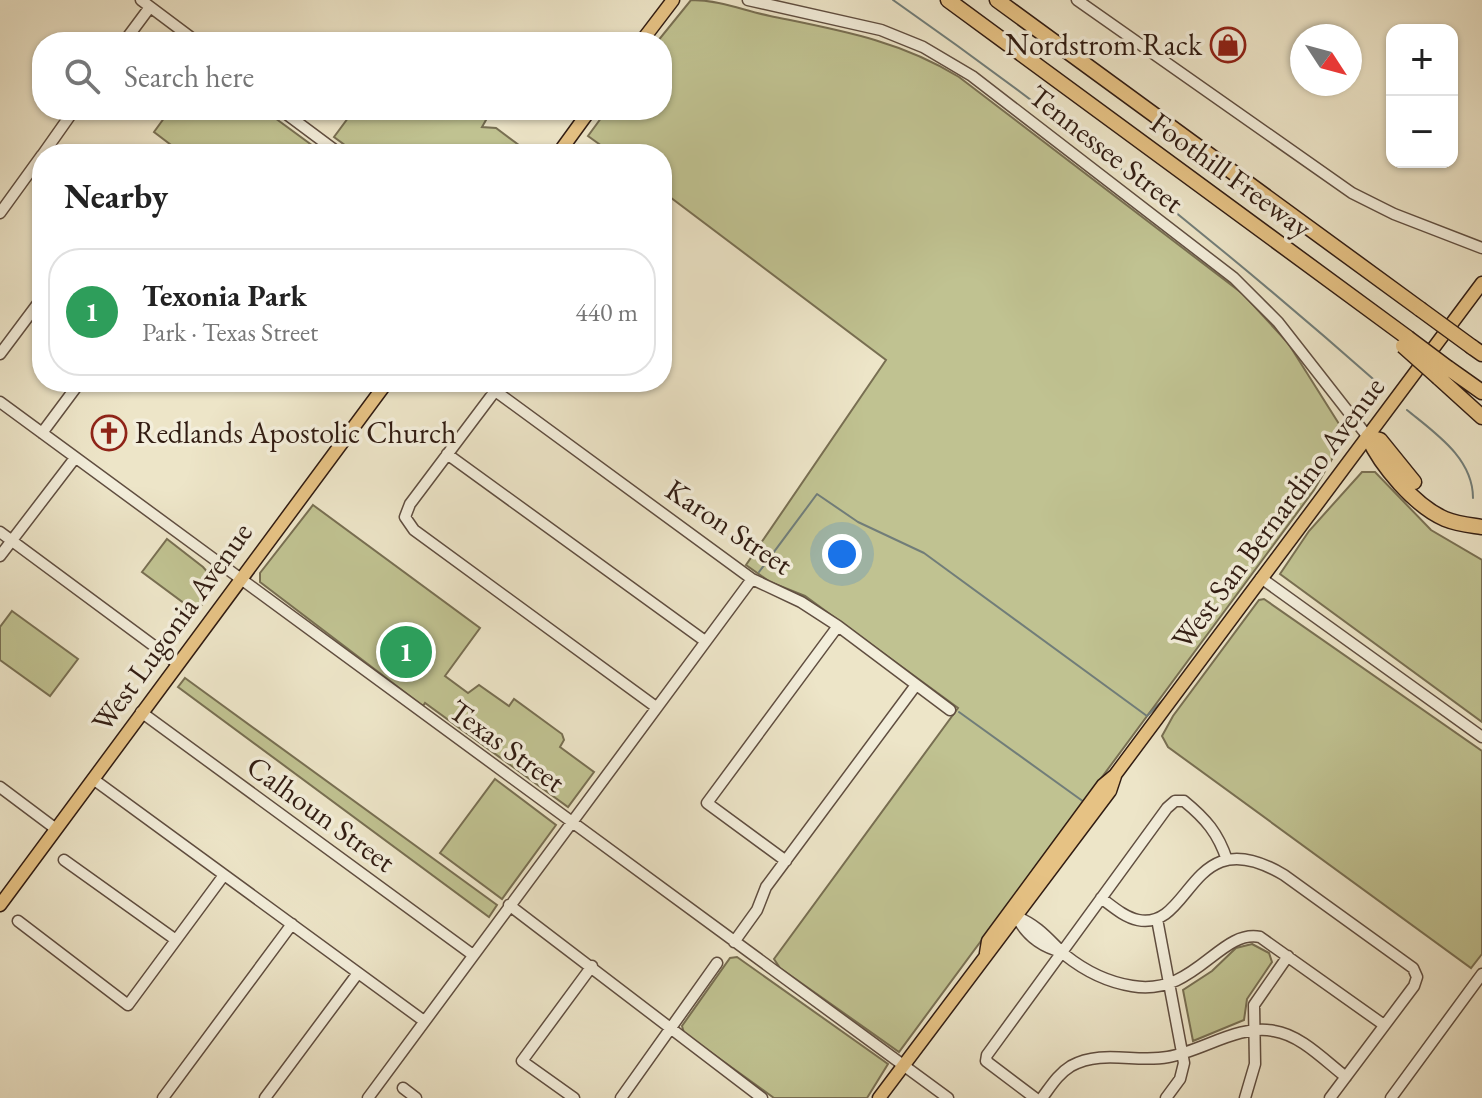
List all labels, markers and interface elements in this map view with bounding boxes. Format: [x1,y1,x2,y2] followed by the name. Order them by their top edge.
[1290,24,1362,96] north arrow
[1386,24,1458,168] map controls
[1386,24,1458,96] button: +
[1005,25,1203,64] place label: Nordstrom Rack
[1209,26,1247,64] shop icon: Nordstrom Rack
[32,32,672,120] search box
[60,54,104,98] icon: search
[124,57,254,96] text: Search here
[1021,76,1192,222] street label: Tennessee Street
[1386,96,1458,168] button: −
[1143,103,1320,247] street label: Foothill Freeway
[64,174,168,218] text: Nearby
[142,276,307,315] text: Texonia Park
[85,295,99,329] text: 1
[575,295,638,329] text: 440 m
[142,315,318,349] text: Park · Texas Street
[1162,369,1393,657] street label: West San Bernardino Avenue
[135,413,457,452] place label: Redlands Apostolic Church
[90,414,128,452] church icon: Redlands Apostolic Church
[658,470,801,584] street label: Karon Street
[82,514,261,739] street label: West Lugonia Avenue
[822,534,862,574] your location
[380,622,432,682] pin: 1
[442,690,574,801] street label: Texas Street
[239,747,404,881] street label: Calhoun Street

